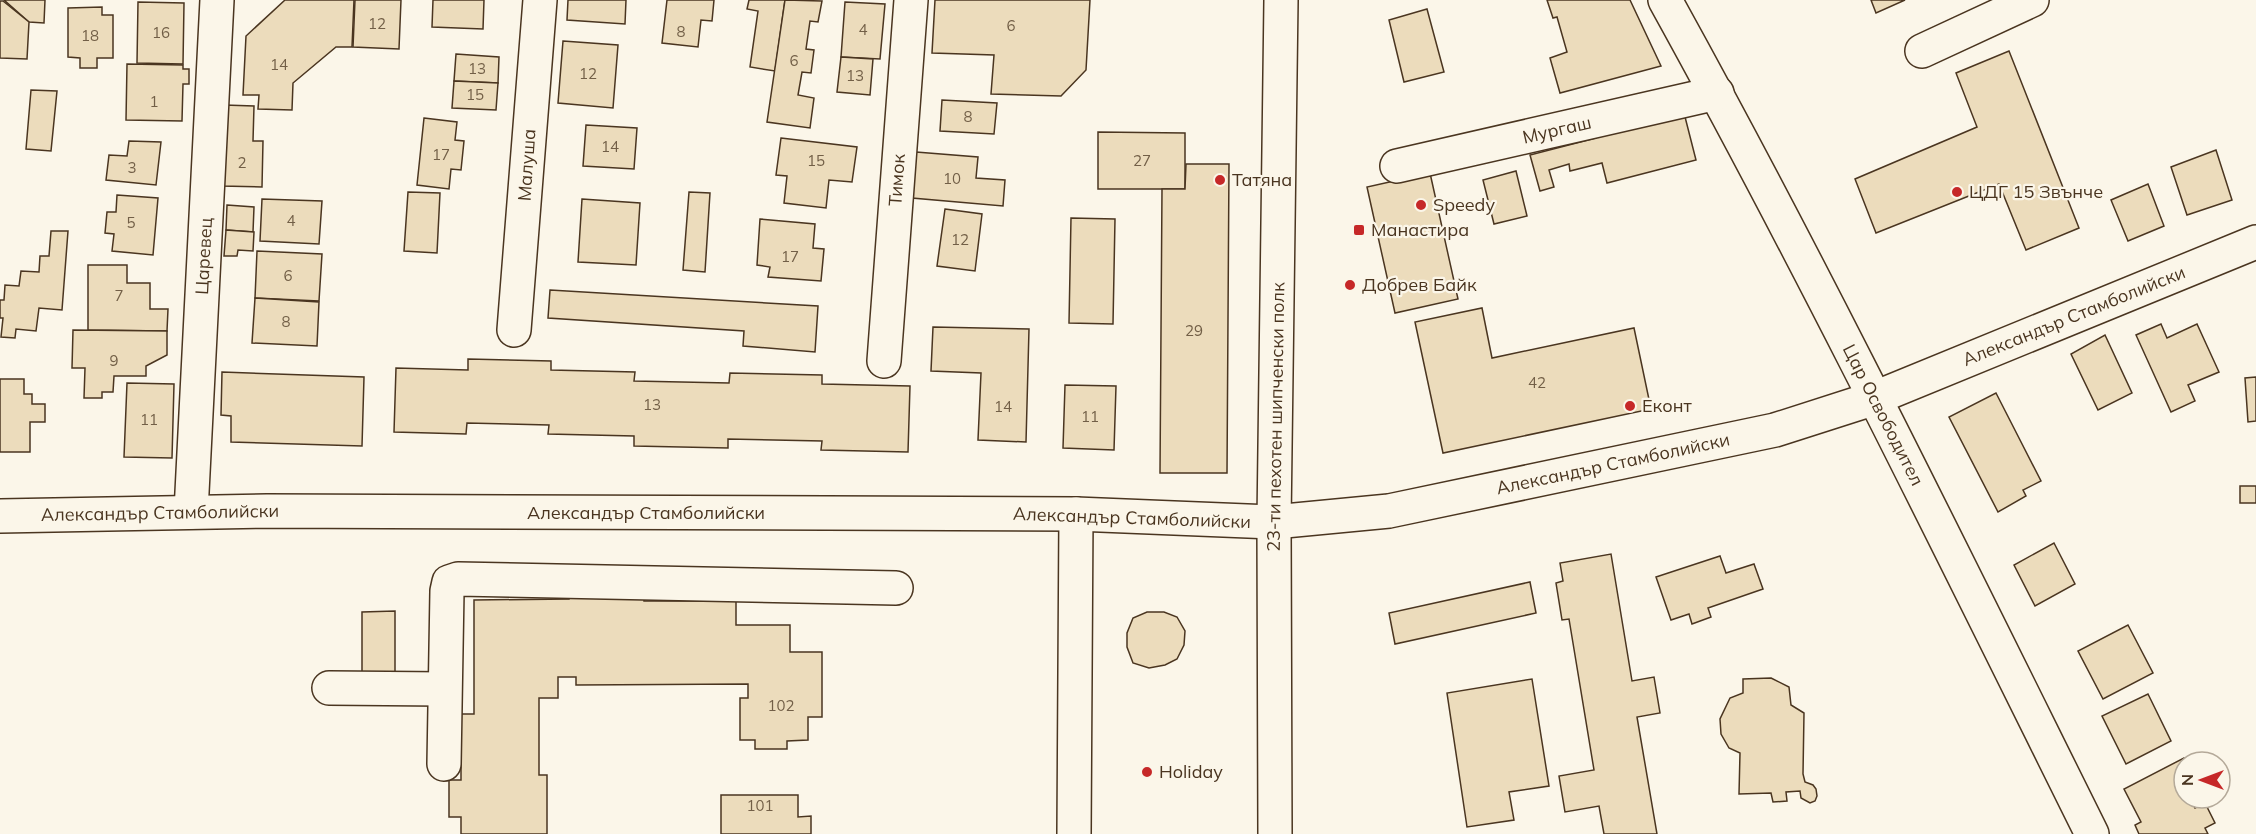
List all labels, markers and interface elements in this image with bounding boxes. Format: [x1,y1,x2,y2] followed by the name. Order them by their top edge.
[368,14,386,33] house number: 12
[1006,16,1016,35] house number: 6
[858,20,868,39] house number: 4
[676,22,686,41] house number: 8
[152,23,170,42] house number: 16
[81,26,99,45] house number: 18
[789,51,799,70] house number: 6
[270,55,288,74] house number: 14
[468,59,486,78] house number: 13
[579,64,597,83] house number: 12
[846,66,864,85] house number: 13
[466,85,484,104] house number: 15
[149,92,159,111] house number: 1
[963,107,973,126] house number: 8
[1520,110,1594,149] street label: Мургаш
[513,128,540,202] street label: Малуша
[601,137,619,156] house number: 14
[432,145,450,164] house number: 17
[807,151,825,170] house number: 15
[1133,151,1151,170] house number: 27
[237,153,247,172] house number: 2
[883,153,910,207] street label: Тимок
[127,158,137,177] house number: 3
[1232,168,1292,191] place label: Татяна
[943,169,961,188] house number: 10
[1213,173,1227,187] marker: Татяна
[1969,180,2103,203] place label: ЦДГ 15 Звънче
[1950,185,1964,199] marker: ЦДГ 15 Звънче
[1433,193,1495,216] place label: Speedy
[1414,198,1428,212] marker: Speedy
[286,211,296,230] house number: 4
[126,213,136,232] house number: 5
[190,217,217,295] street label: Царевец
[1371,218,1469,241] place label: Манастира
[1352,223,1366,237] marker: Манастира
[951,230,969,249] house number: 12
[781,247,799,266] house number: 17
[1959,260,2188,371] street label: Александър Стамболийски
[283,266,293,285] house number: 6
[1362,273,1477,296] place label: Добрев Байк
[1343,278,1357,292] marker: Добрев Байк
[1262,282,1289,552] street label: 23-ти пехотен шипченски полк
[114,286,124,305] house number: 7
[281,312,291,331] house number: 8
[1185,321,1203,340] house number: 29
[1838,340,1929,489] street label: Цар Освободител
[109,351,119,370] house number: 9
[1528,373,1546,392] house number: 42
[1642,394,1692,417] place label: Еконт
[643,395,661,414] house number: 13
[994,397,1012,416] house number: 14
[1623,399,1637,413] marker: Еконт
[1081,407,1099,426] house number: 11
[140,410,158,429] house number: 11
[1494,428,1732,500] street label: Александър Стамболийски
[41,499,279,526] street label: Александър Стамболийски
[527,501,765,524] street label: Александър Стамболийски
[1013,502,1251,533] street label: Александър Стамболийски
[767,696,795,715] house number: 102
[2172,750,2232,810] north arrow
[1159,760,1223,783] place label: Holiday
[1140,765,1154,779] marker: Holiday
[2177,774,2197,786] text: N
[746,796,774,815] house number: 101

